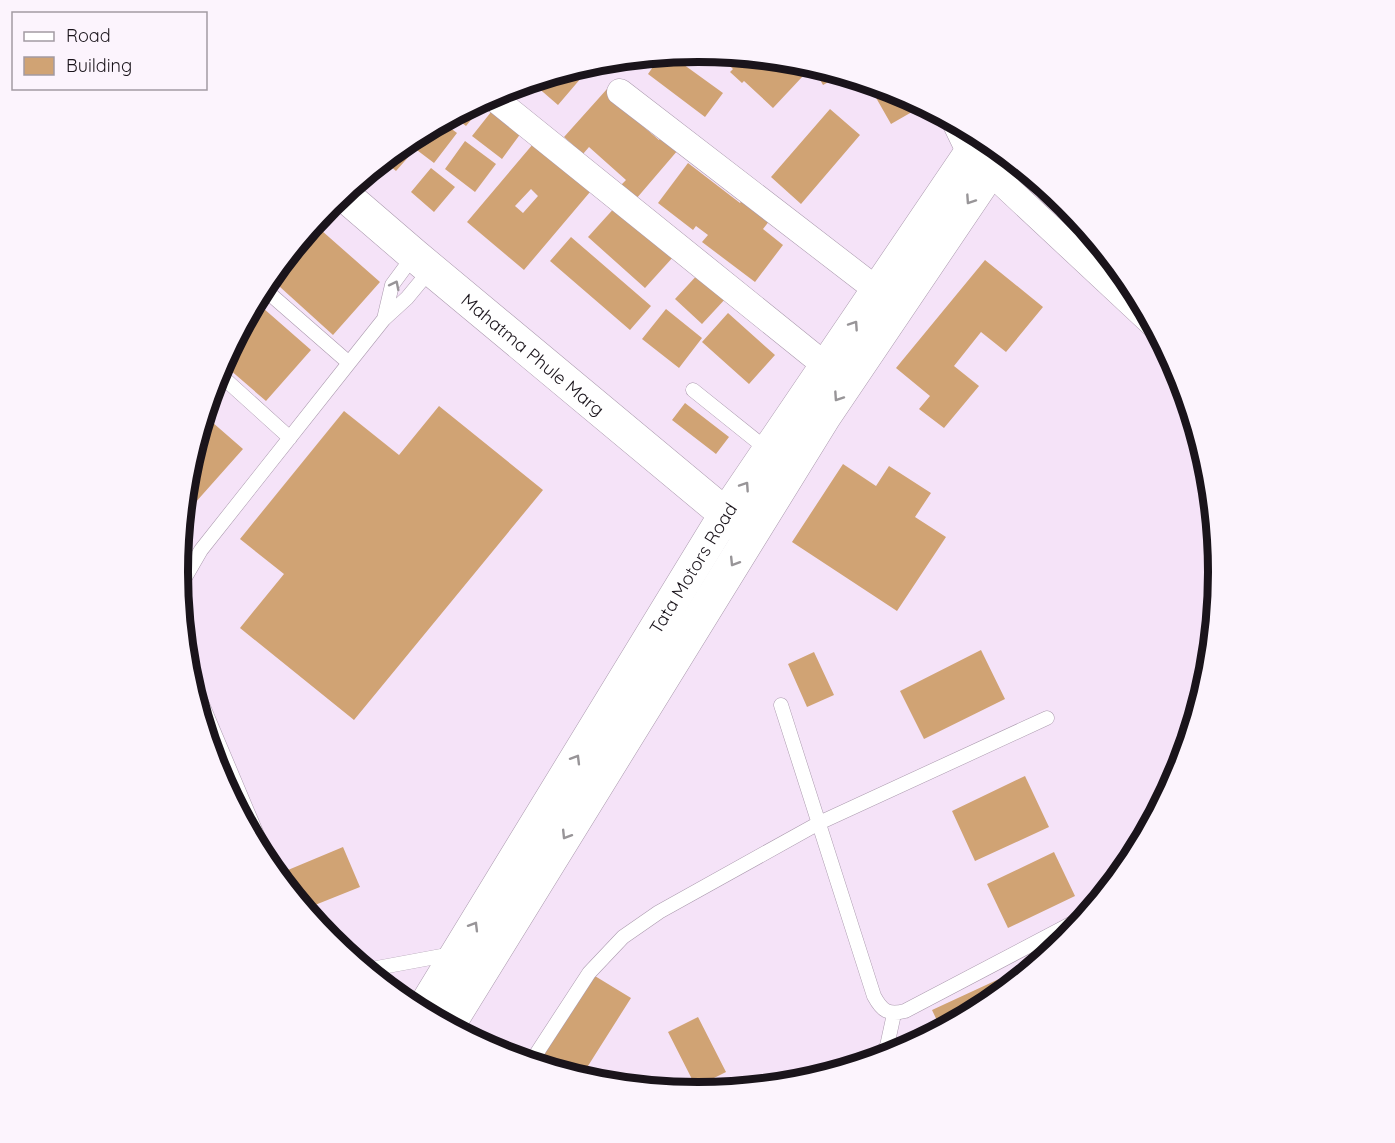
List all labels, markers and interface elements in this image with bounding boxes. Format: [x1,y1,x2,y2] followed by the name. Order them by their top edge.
[12,12,207,90] legend
[66,24,111,47] text: Road
[66,54,132,77] text: Building
[966,194,977,205] one-way arrow
[387,280,399,291] one-way arrow
[457,288,609,420] street label: Mahatma Phule Marg
[847,320,858,331] one-way arrow
[834,390,845,401] one-way arrow
[738,482,749,493] one-way arrow
[644,498,742,638] street label: Tata Motors Road
[730,556,742,566] one-way arrow
[569,755,580,765] one-way arrow
[562,829,573,840] one-way arrow
[467,922,479,932] one-way arrow

